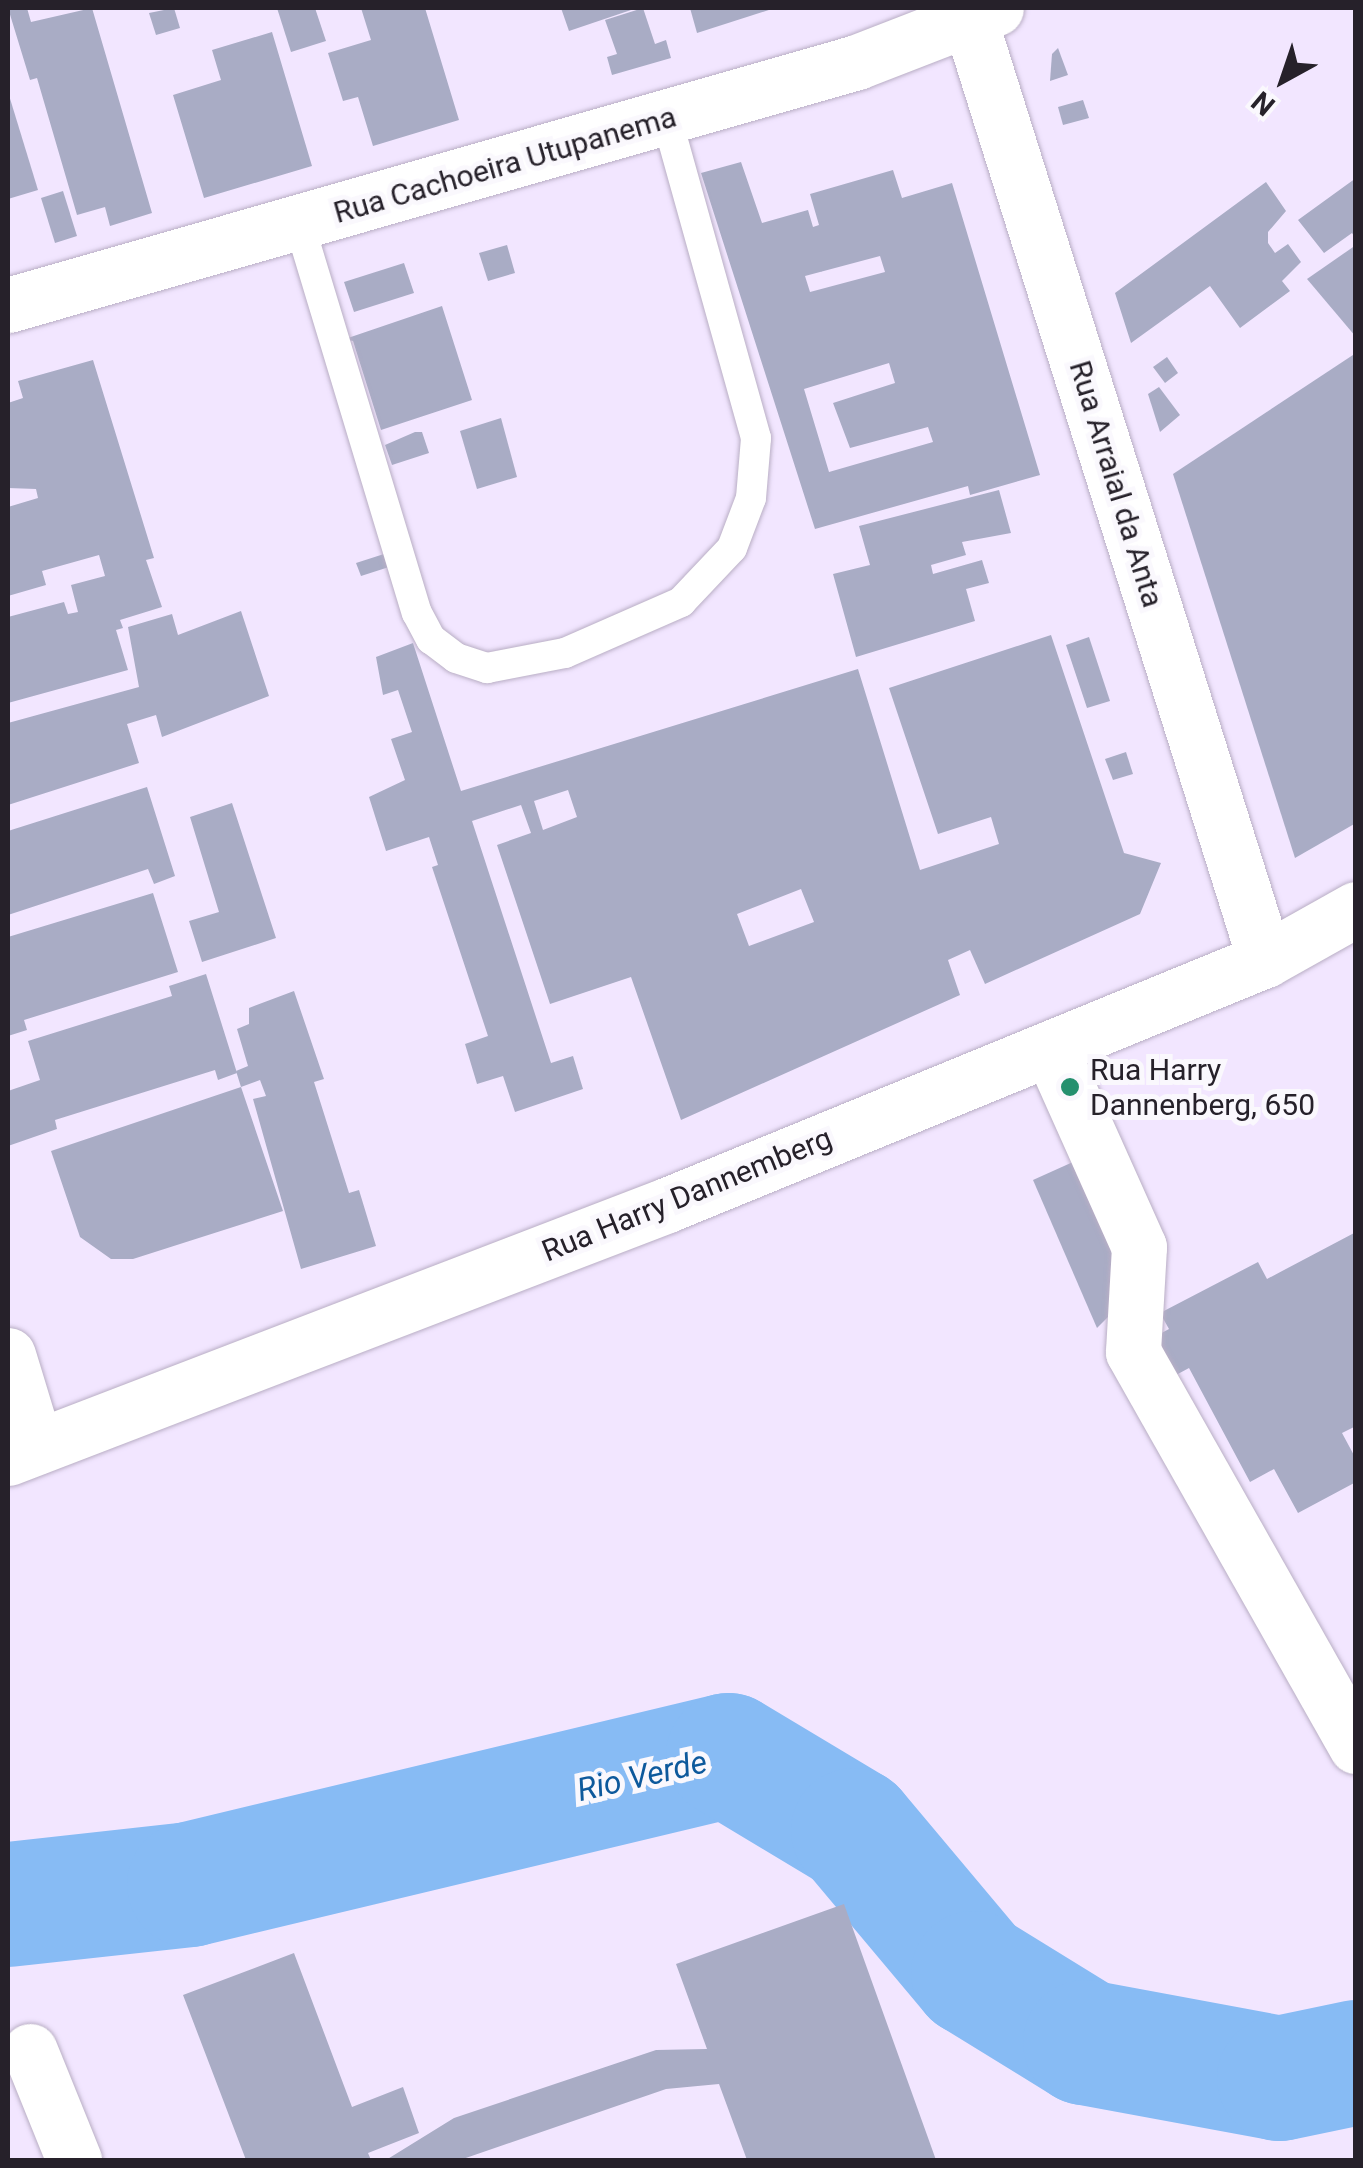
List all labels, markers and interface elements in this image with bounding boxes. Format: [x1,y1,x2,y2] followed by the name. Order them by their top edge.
[1233,30,1333,130] north arrow
[1245,84,1282,122] text: N
[330,99,680,231] street label: Rua Cachoeira Utupanema
[1061,356,1171,612] street label: Rua Arraial da Anta
[1090,1052,1315,1122] place label: Rua Harry Dannenberg, 650
[1059,1076,1081,1098] marker: Rua Harry Dannenberg, 650
[537,1120,837,1270] street label: Rua Harry Dannemberg
[573,1742,711,1810] water label: Rio Verde

